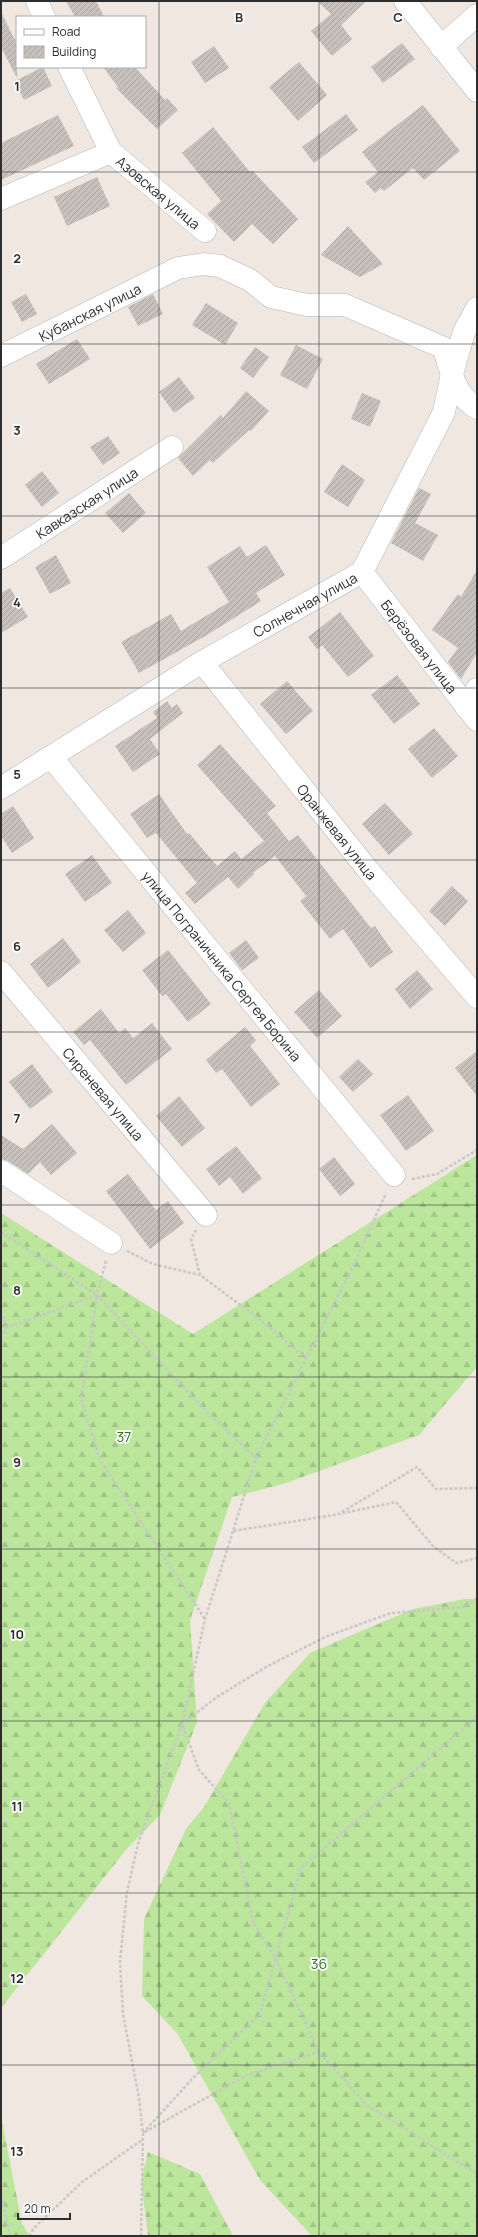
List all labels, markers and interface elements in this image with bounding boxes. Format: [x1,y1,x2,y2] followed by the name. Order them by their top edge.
[235,8,243,26] text: B
[393,8,403,26] text: C
[16,16,146,68] legend
[52,23,80,40] text: Road
[52,43,96,60] text: Building
[14,77,20,95] text: 1
[113,151,205,233] street label: Азовская улица
[13,249,21,267] text: 2
[35,279,144,345] street label: Кубанская улица
[13,421,21,439] text: 3
[32,462,141,543] street label: Кавказская улица
[249,567,360,641] street label: Солнечная улица
[13,593,21,611] text: 4
[377,596,462,697] street label: Берёзовая улица
[13,765,21,783] text: 5
[293,780,382,884] street label: Оранжевая улица
[138,866,306,1065] street label: улица Пограничника Сергея Борина
[13,937,21,955] text: 6
[59,1043,148,1144] street label: Сиреневая улица
[14,1109,21,1127] text: 7
[13,1281,21,1299] text: 8
[117,1427,131,1446] park label: 37
[13,1453,21,1471] text: 9
[10,1625,24,1643] text: 10
[11,1797,23,1815] text: 11
[311,1954,327,1973] park label: 36
[10,1969,24,1987] text: 12
[10,2142,24,2160] text: 13
[18,2195,70,2221] scale bar
[24,2200,51,2217] text: 20 m

